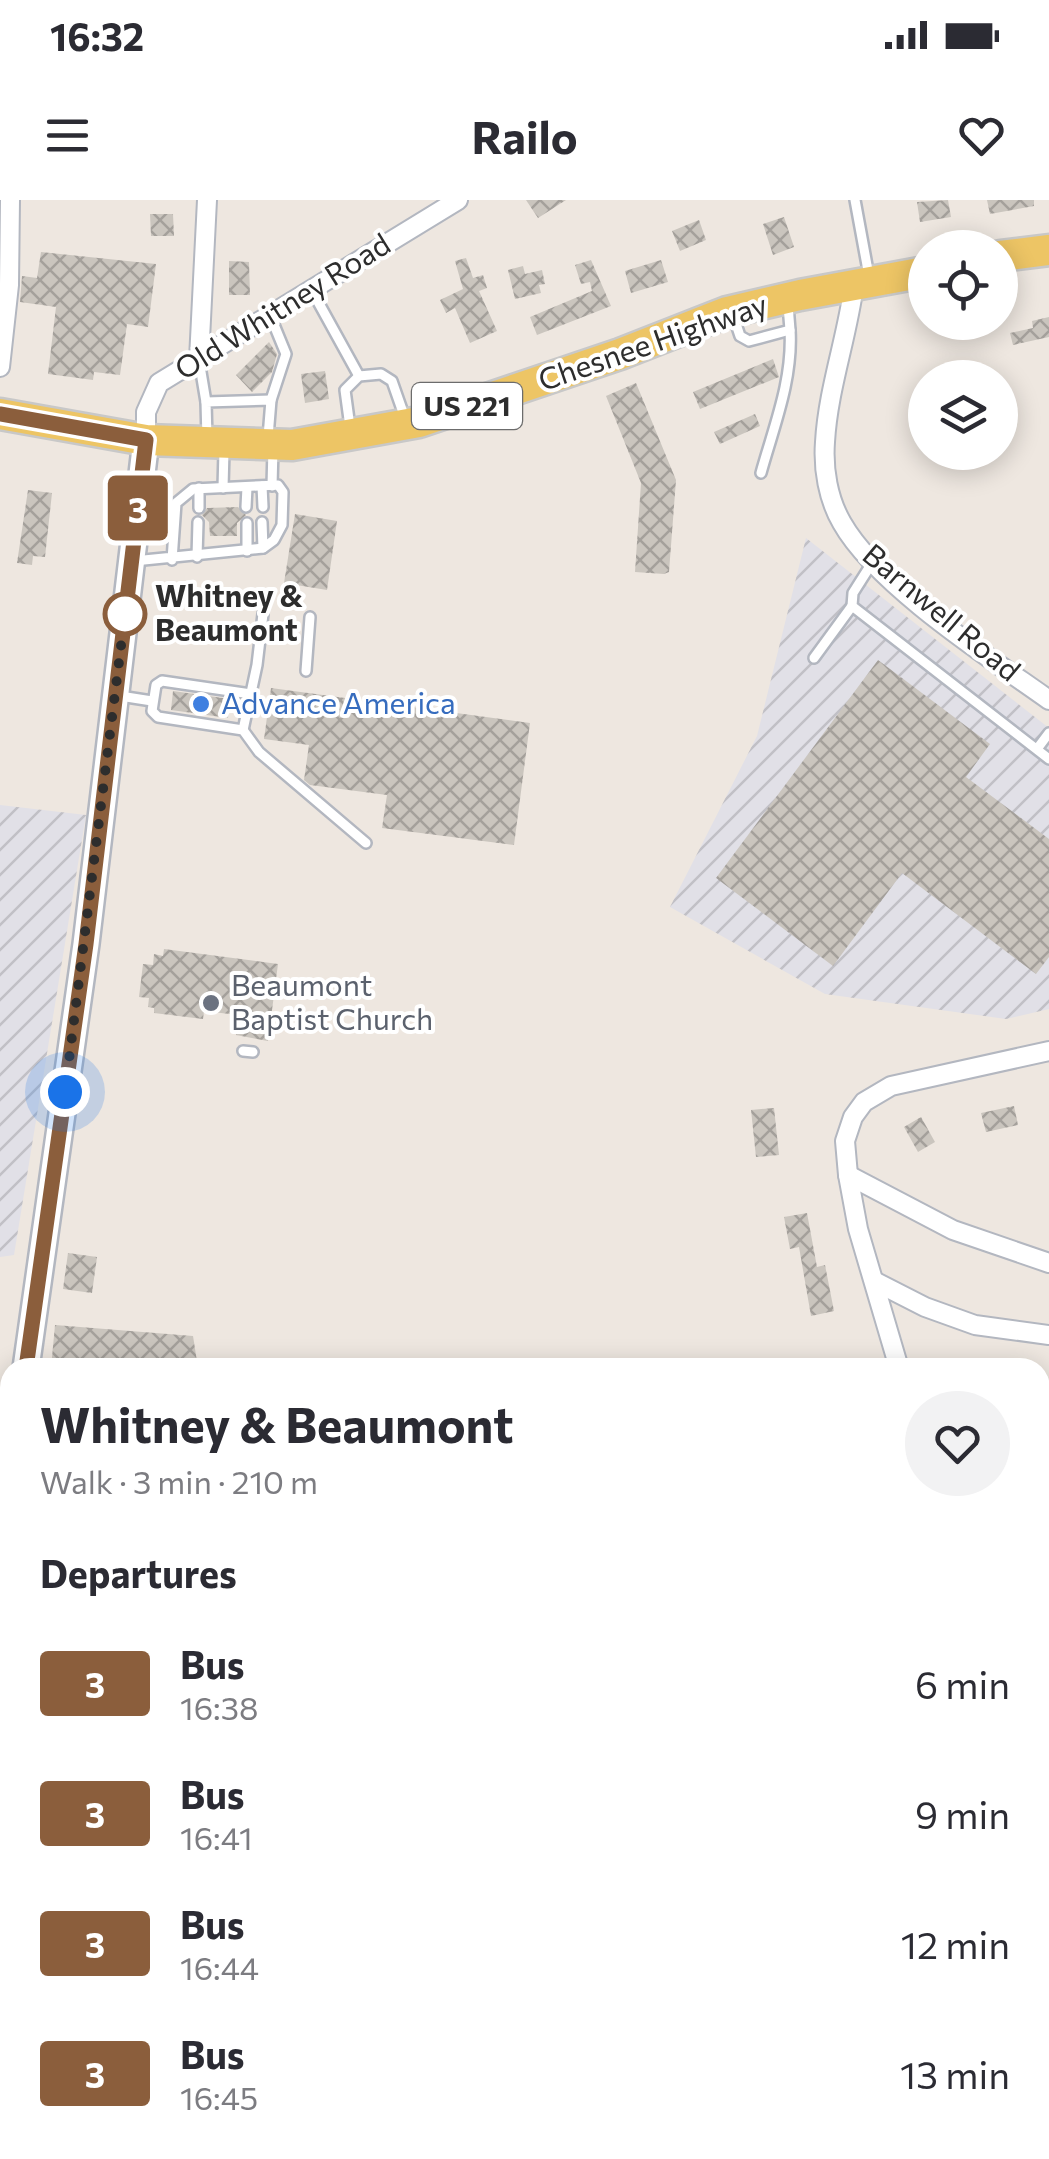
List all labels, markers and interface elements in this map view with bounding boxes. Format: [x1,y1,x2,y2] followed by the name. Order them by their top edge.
[50,12,144,59] text: 16:32
[40,108,95,163] icon: menu
[471,108,578,163] text: Railo
[954,108,1009,163] icon: heart
[167,224,396,386] street label: Old Whitney Road
[908,230,1018,470] map controls
[908,230,1018,340] button: locate
[533,284,772,397] street label: Chesnee Highway
[908,360,1018,470] button: layers
[412,383,522,429] road number: US 221
[106,476,170,540] line badge: 3
[128,487,148,530] text: 3
[856,534,1029,688] street label: Barnwell Road
[155,576,303,647] place label: Whitney & Beaumont
[104,593,146,635] marker: Whitney & Beaumont
[221,683,456,720] place label: Advance America
[190,693,212,715] marker: Advance America
[231,965,433,1036] place label: Beaumont Baptist Church
[200,992,222,1014] marker: Beaumont Baptist Church
[40,1067,90,1117] your location
[905,1391,1010,1496] button: heart
[40,1394,514,1453] text: Whitney & Beaumont
[40,1461,318,1501] text: Walk · 3 min · 210 m
[40,1549,237,1596] text: Departures
[180,1640,245,1687] text: Bus
[915,1660,1010,1707] text: 6 min
[85,1662,105,1705] text: 3
[180,1687,258,1727] text: 16:38
[180,1770,245,1817] text: Bus
[915,1790,1010,1837] text: 9 min
[85,1792,105,1835] text: 3
[180,1817,253,1857] text: 16:41
[180,1900,245,1947] text: Bus
[901,1920,1010,1967] text: 12 min
[85,1922,105,1965] text: 3
[180,1947,259,1987] text: 16:44
[180,2030,245,2077] text: Bus
[900,2050,1010,2097] text: 13 min
[85,2052,105,2095] text: 3
[180,2077,258,2117] text: 16:45

